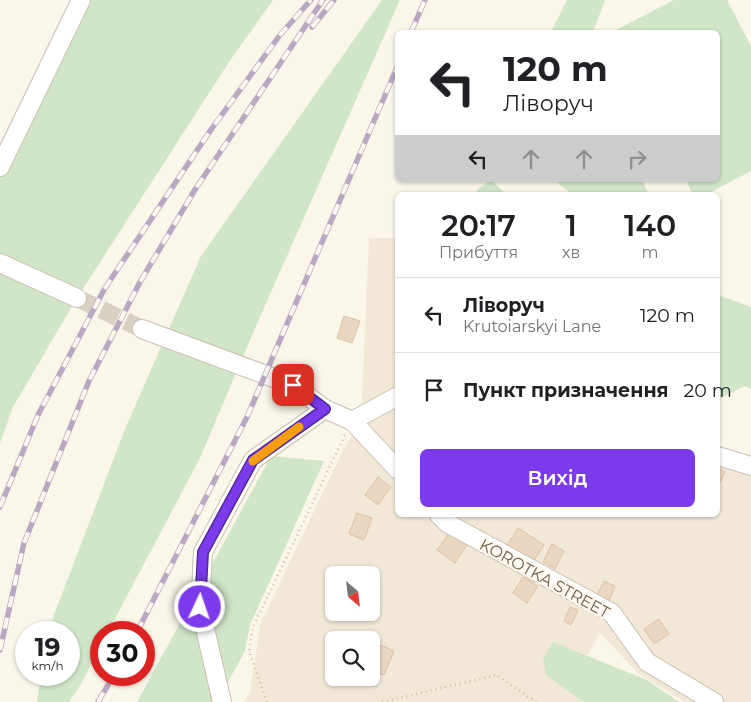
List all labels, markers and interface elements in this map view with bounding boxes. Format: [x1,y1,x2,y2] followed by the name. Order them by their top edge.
[503,47,608,90] text: 120 m
[420,50,485,115] icon: left
[503,90,594,117] text: Ліворуч
[464,145,492,173] icon: left
[517,145,545,173] icon: ahead
[570,145,598,173] icon: ahead
[623,145,651,173] icon: right
[441,207,516,244] text: 20:17
[565,207,577,244] text: 1
[624,207,676,244] text: 140
[439,243,518,262] text: Прибуття
[562,243,580,262] text: хв
[642,243,659,262] text: m
[463,294,545,317] text: Ліворуч
[420,301,448,329] icon: left
[640,304,695,327] text: 120 m
[463,317,601,336] text: Krutoiarskyi Lane
[272,364,314,406] pin
[279,371,307,399] icon: arrive
[420,376,448,404] icon: arrive
[463,379,669,402] text: Пункт призначення
[684,379,732,402] text: 20 m
[420,449,695,507] button: Вихід
[476,535,614,622] street label: KOROTKA STREET
[325,566,380,621] north arrow
[325,566,380,686] map controls
[173,580,225,632] position arrow
[90,621,155,686] speed limit sign: 30
[325,631,380,686] button: search
[35,632,60,662] text: 19
[31,658,64,673] text: km/h

